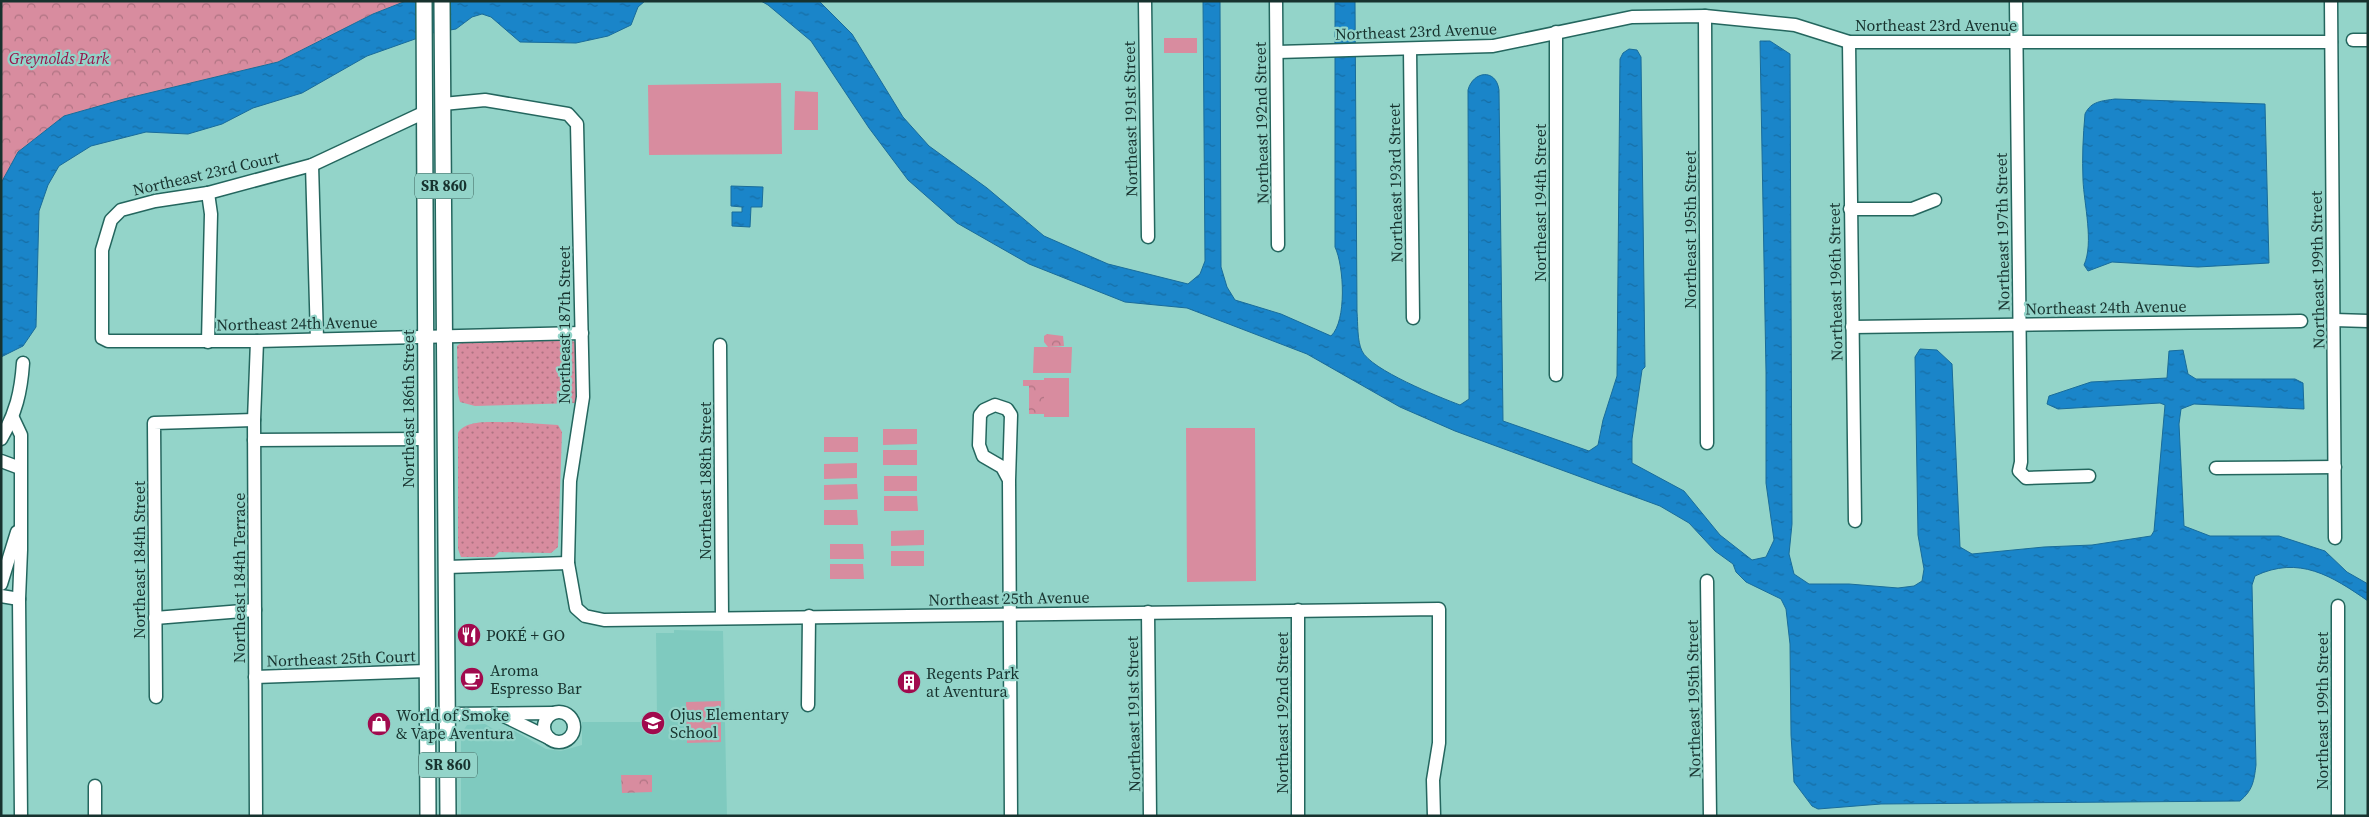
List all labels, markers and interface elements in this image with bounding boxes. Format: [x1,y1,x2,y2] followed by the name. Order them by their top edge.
[1855,14,2017,36] street label: Northeast 23rd Avenue
[1335,17,1497,45] street label: Northeast 23rd Avenue
[1118,40,1142,197] street label: Northeast 191st Street
[1249,41,1273,204] street label: Northeast 192nd Street
[9,47,110,69] park label: Greynolds Park
[1383,103,1407,263] street label: Northeast 193rd Street
[1529,123,1551,282] street label: Northeast 194th Street
[130,145,282,201] street label: Northeast 23rd Court
[1679,150,1701,309] street label: Northeast 195th Street
[1990,152,2014,311] street label: Northeast 197th Street
[415,174,473,198] road number: SR 860
[2305,190,2329,349] street label: Northeast 199th Street
[1823,202,1847,361] street label: Northeast 196th Street
[553,245,575,404] street label: Northeast 187th Street
[2025,295,2187,319] street label: Northeast 24th Avenue
[216,311,378,335] street label: Northeast 24th Avenue
[397,329,419,488] street label: Northeast 186th Street
[694,401,716,560] street label: Northeast 188th Street
[128,480,150,639] street label: Northeast 184th Street
[228,493,250,663] street label: Northeast 184th Terrace
[928,586,1090,610] street label: Northeast 25th Avenue
[1681,619,1705,778] street label: Northeast 195th Street
[456,622,482,648] restaurant icon: POKÉ + GO
[486,624,565,646] place label: POKÉ + GO
[1271,631,1293,794] street label: Northeast 192nd Street
[2311,631,2333,790] street label: Northeast 199th Street
[1121,635,1145,792] street label: Northeast 191st Street
[266,644,417,672] street label: Northeast 25th Court
[490,659,582,699] place label: Aroma Espresso Bar
[926,662,1019,702] place label: Regents Park at Aventura
[459,666,485,692] cafe icon: Aroma Espresso Bar
[896,669,922,695] building icon: Regents Park at Aventura
[670,703,790,743] place label: Ojus Elementary School
[396,704,515,744] place label: World of Smoke & Vape Aventura
[640,710,666,736] school or university icon: Ojus Elementary School
[366,711,392,737] shop icon: World of Smoke & Vape Aventura
[419,752,477,778] road number: SR 860

